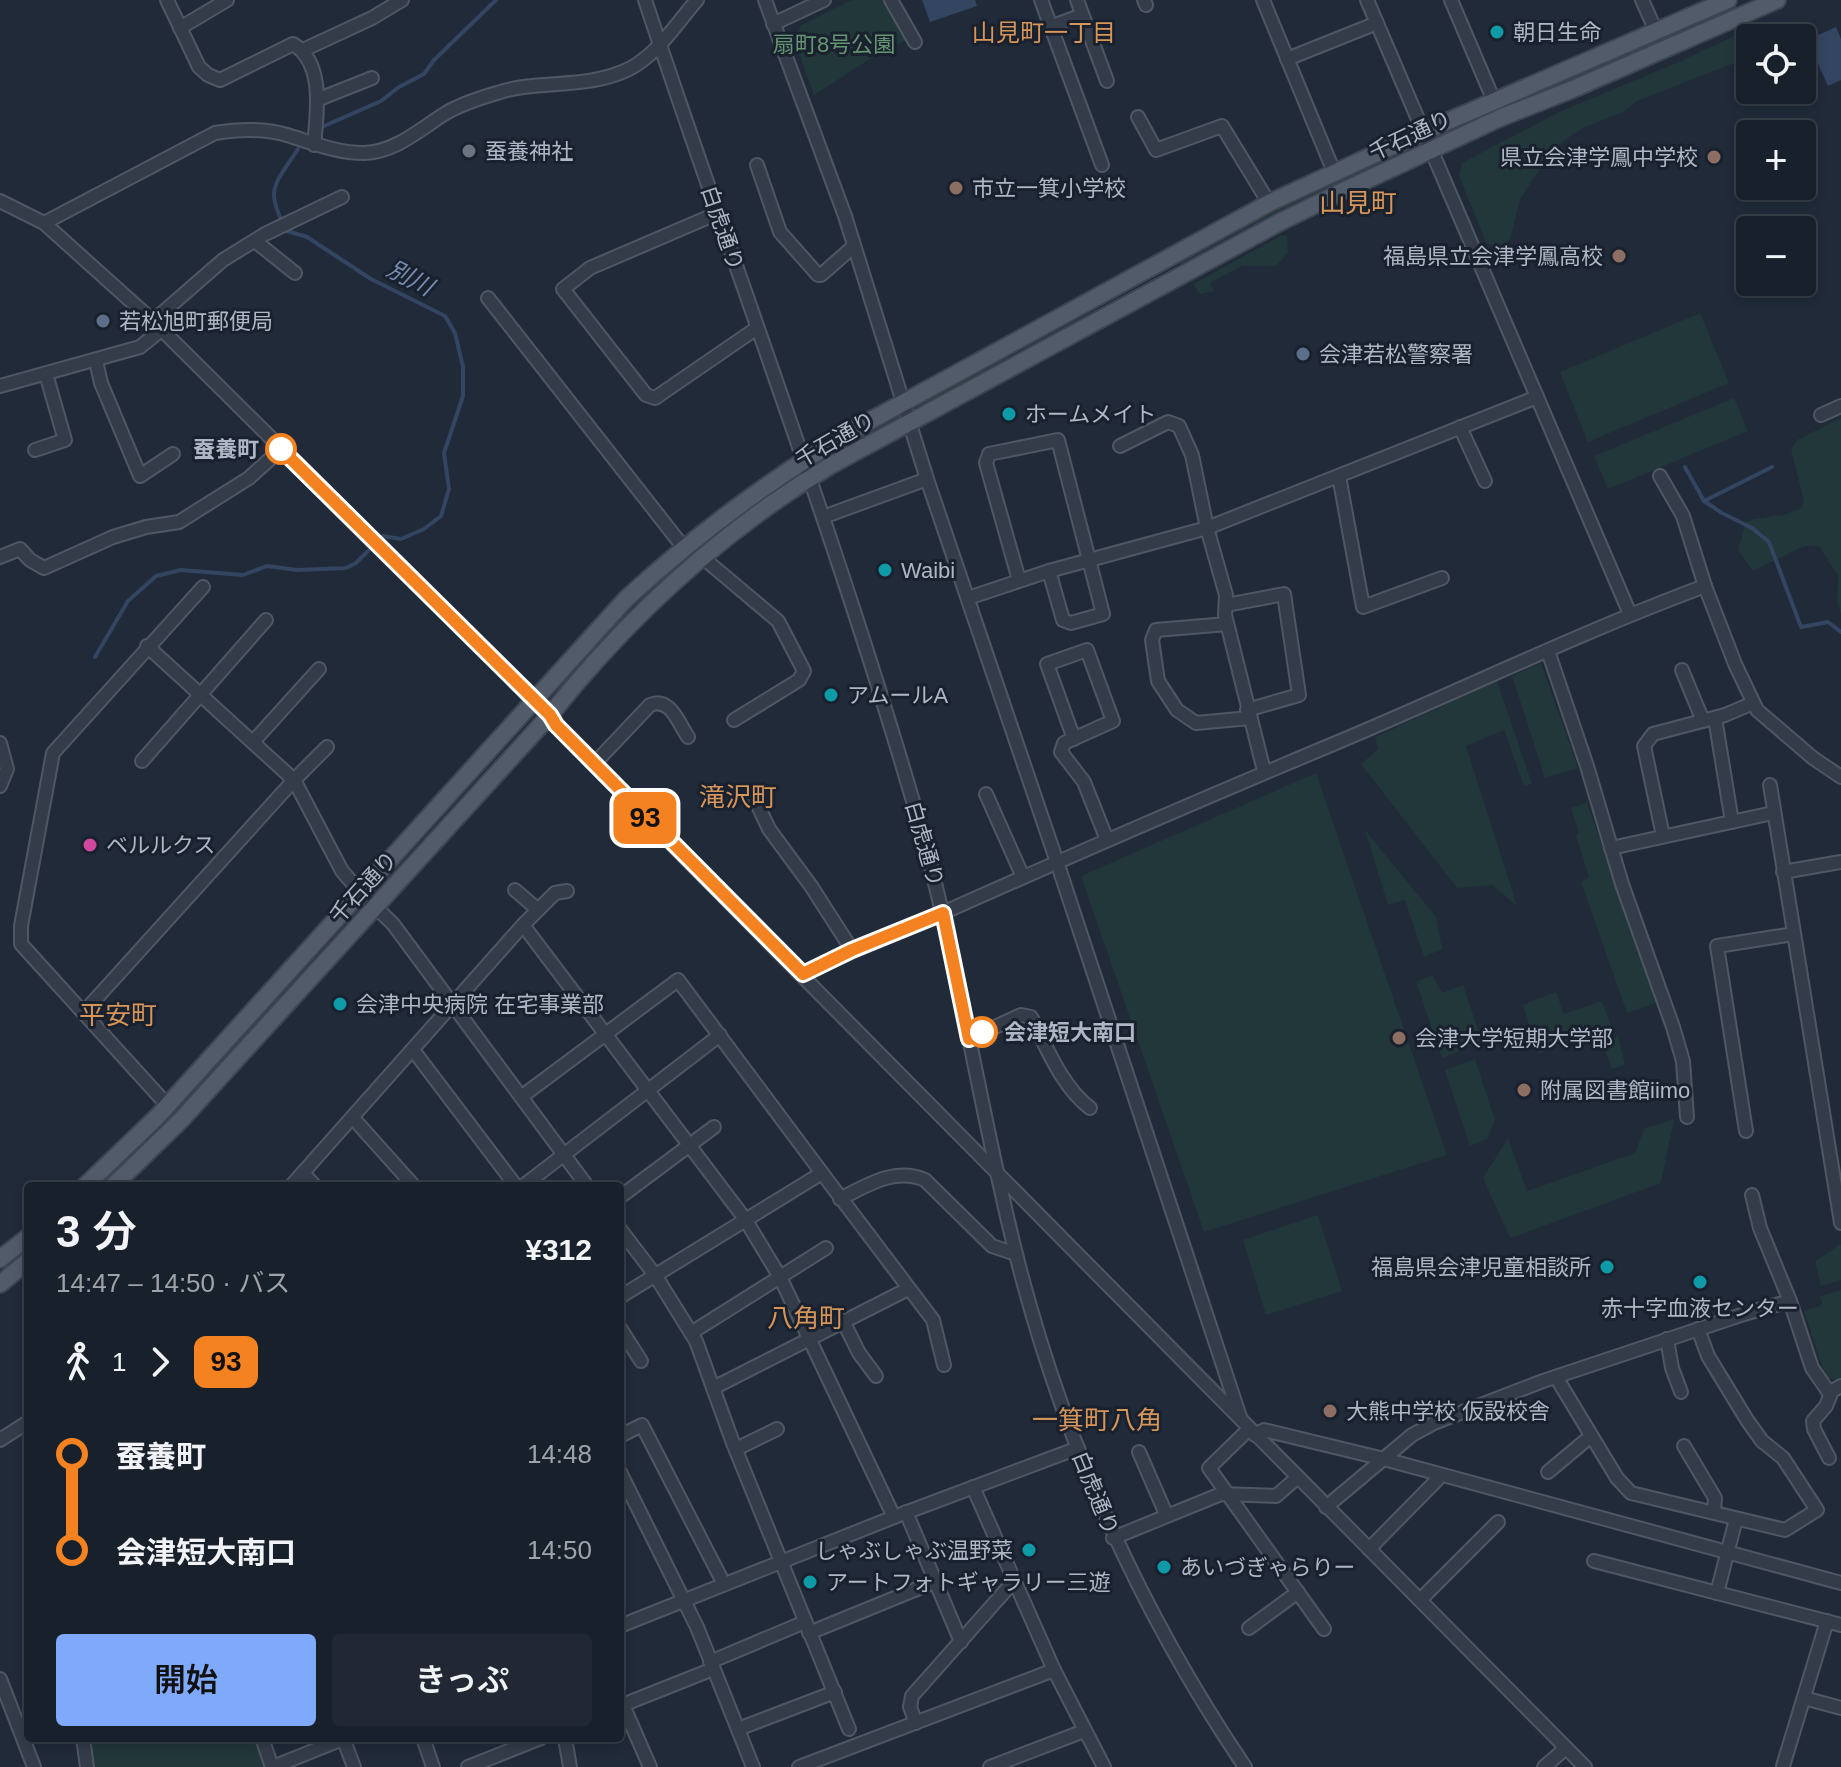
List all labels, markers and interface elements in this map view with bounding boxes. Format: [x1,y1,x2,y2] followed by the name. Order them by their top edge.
[972,19,1116,46] district label: 山見町一丁目
[1513,20,1601,45] place label: 朝日生命
[1488,23,1506,41] marker: 朝日生命
[1736,24,1816,296] map controls
[1736,24,1816,104] button: locate
[773,32,895,57] park label: 扇町8号公園
[1365,106,1455,165] street label: 千石通り
[1736,120,1816,200] button: +
[485,139,573,164] place label: 蚕養神社
[460,142,478,160] marker: 蚕養神社
[1500,145,1698,170] place label: 県立会津学鳳中学校
[1705,148,1723,166] marker: 県立会津学鳳中学校
[972,176,1126,201] place label: 市立一箕小学校
[947,179,965,197] marker: 市立一箕小学校
[696,182,749,274] street label: 白虎通り
[1319,188,1397,218] district label: 山見町
[1736,216,1816,296] button: −
[1383,244,1603,269] place label: 福島県立会津学鳳高校
[1610,247,1628,265] marker: 福島県立会津学鳳高校
[383,255,440,302] water label: 別川
[119,309,273,334] place label: 若松旭町郵便局
[94,312,112,330] marker: 若松旭町郵便局
[1319,342,1473,367] place label: 会津若松警察署
[1294,345,1312,363] marker: 会津若松警察署
[1025,402,1156,427] place label: ホームメイト
[1000,405,1018,423] marker: ホームメイト
[791,407,880,472] street label: 千石通り
[266,434,296,464] marker: 蚕養町
[193,437,259,462] place label: 蚕養町
[901,558,955,583] place label: Waibi
[876,561,894,579] marker: Waibi
[847,683,948,708] place label: アムールA
[822,686,840,704] marker: アムールA
[699,782,777,812] district label: 滝沢町
[609,792,681,844] line badge: 93
[900,798,949,890] street label: 白虎通り
[629,802,661,833] text: 93
[106,833,215,858] place label: ベルルクス
[81,836,99,854] marker: ベルルクス
[325,846,402,928] street label: 千石通り
[356,992,604,1017] place label: 会津中央病院 在宅事業部
[331,995,349,1013] marker: 会津中央病院 在宅事業部
[79,1000,157,1030] district label: 平安町
[967,1017,997,1047] marker: 会津短大南口
[1004,1020,1136,1045] place label: 会津短大南口
[1415,1026,1613,1051] place label: 会津大学短期大学部
[1390,1029,1408,1047] marker: 会津大学短期大学部
[1540,1078,1690,1103] place label: 附属図書館iimo
[1515,1081,1533,1099] marker: 附属図書館iimo
[56,1207,137,1256] text: 3 分
[525,1233,592,1266] text: ¥312
[1371,1255,1591,1280] place label: 福島県会津児童相談所
[1598,1258,1616,1276] marker: 福島県会津児童相談所
[56,1268,290,1298] text: 14:47 – 14:50 · バス
[1691,1273,1709,1291] marker: 赤十字血液センター
[1601,1296,1799,1321] place label: 赤十字血液センター
[767,1303,845,1333] district label: 八角町
[56,1340,100,1384] icon: walk
[138,1340,182,1384] icon: forward
[210,1346,242,1377] text: 93
[112,1347,126,1377] text: 1
[1346,1399,1550,1424] place label: 大熊中学校 仮設校舎
[1321,1402,1339,1420] marker: 大熊中学校 仮設校舎
[1032,1405,1162,1435] district label: 一箕町八角
[527,1439,592,1469] text: 14:48
[116,1440,206,1473] text: 蚕養町
[1067,1448,1124,1539] street label: 白虎通り
[527,1535,592,1565] text: 14:50
[116,1536,296,1569] text: 会津短大南口
[815,1538,1013,1563] place label: しゃぶしゃぶ温野菜
[1020,1541,1038,1559] marker: しゃぶしゃぶ温野菜
[1180,1555,1356,1580] place label: あいづぎゃらりー
[1155,1558,1173,1576] marker: あいづぎゃらりー
[826,1570,1111,1595] place label: アートフォトギャラリー三遊
[801,1573,819,1591] marker: アートフォトギャラリー三遊
[56,1634,316,1726] button: 開始
[332,1634,592,1726] button: きっぷ

